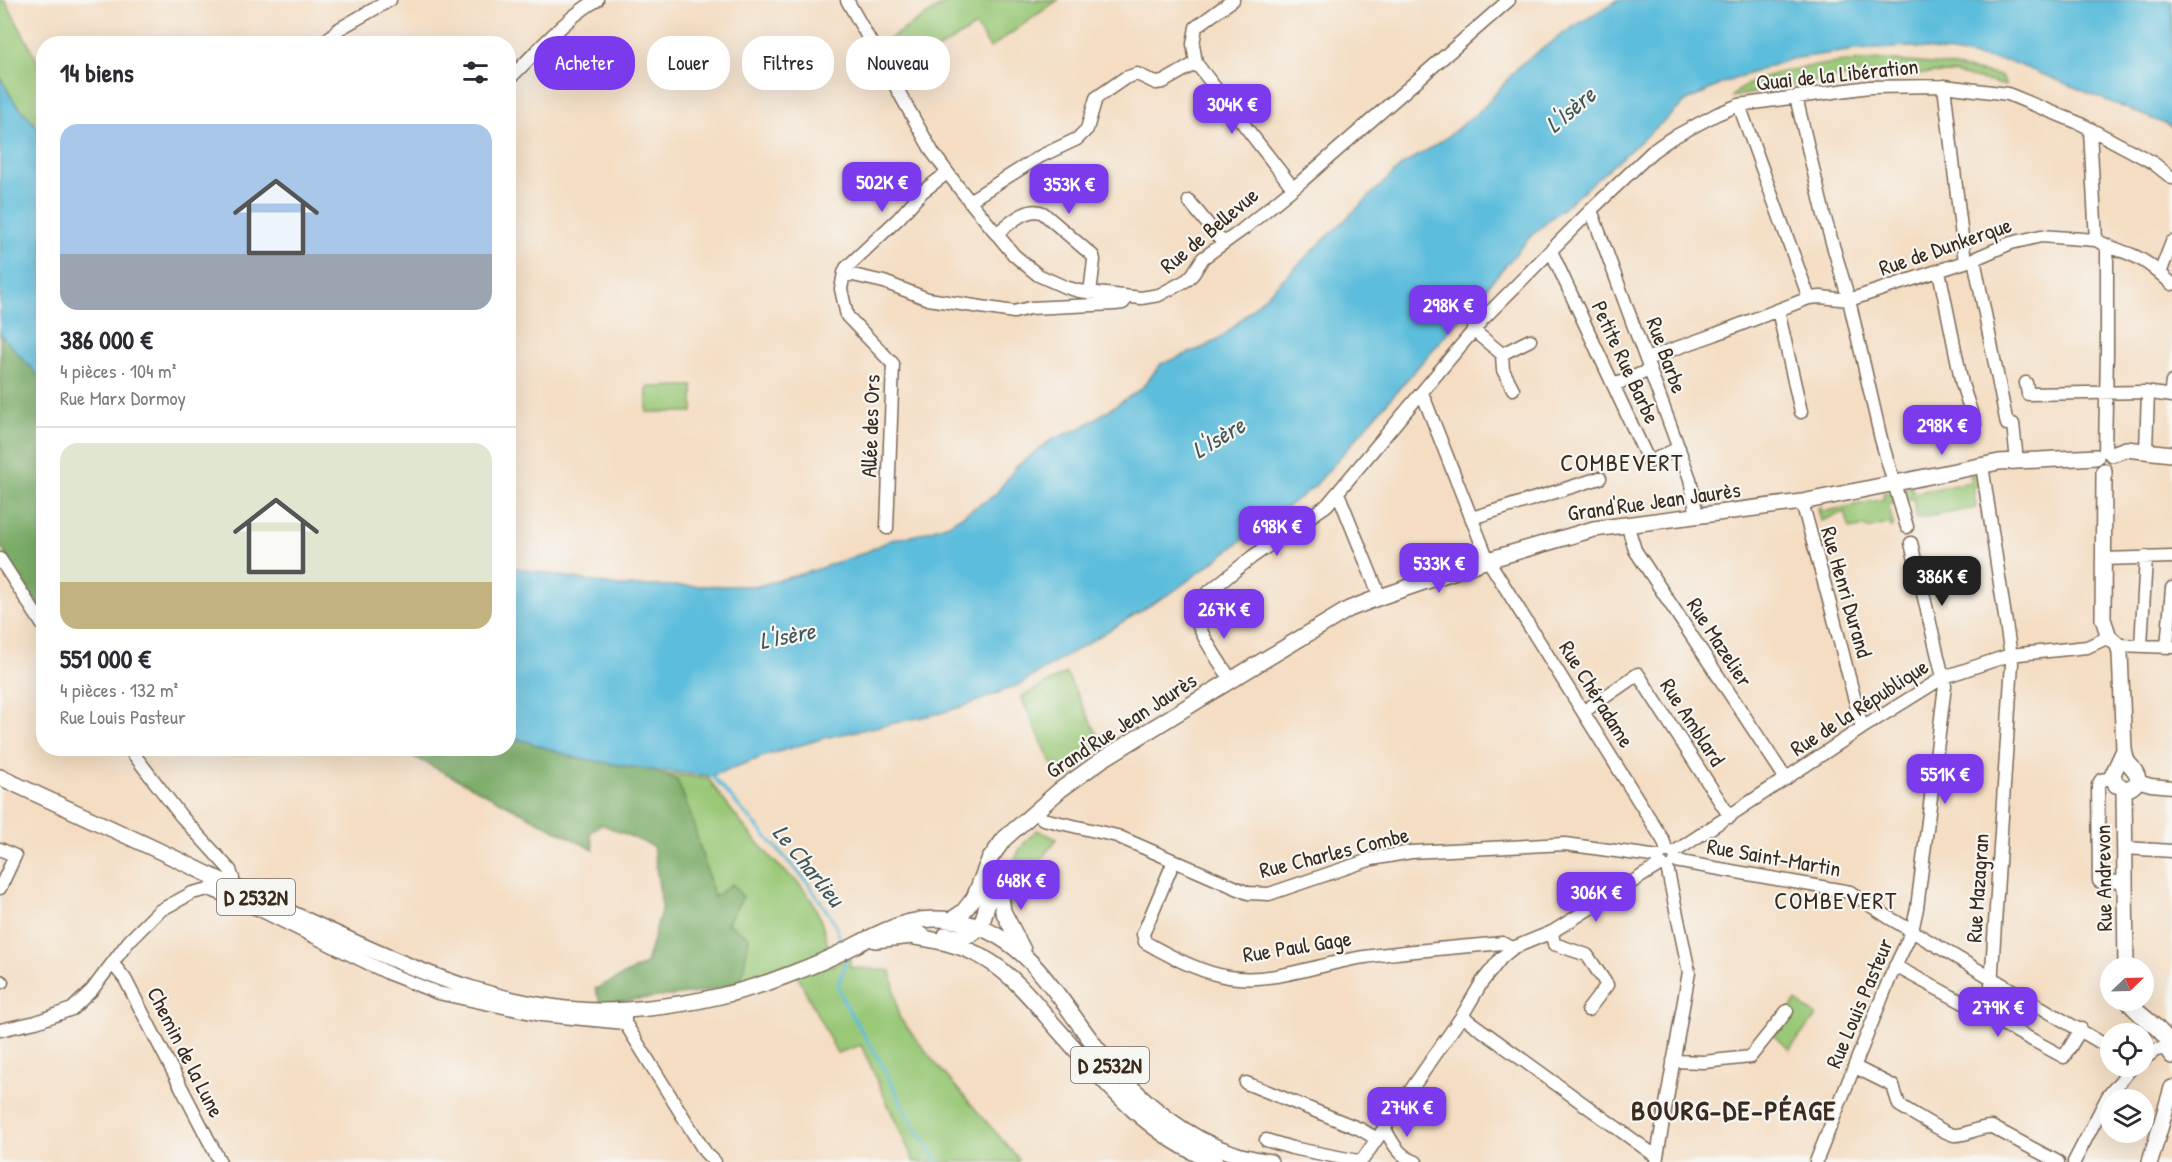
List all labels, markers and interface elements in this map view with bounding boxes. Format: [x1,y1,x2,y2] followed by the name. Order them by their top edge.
[534,36,635,90] chip: Acheter
[647,36,730,90] chip: Louer
[742,36,834,90] chip: Filtres
[846,36,950,90] chip: Nouveau
[1754,51,1920,97] street label: Quai de la Libération
[60,55,134,90] text: 14 biens
[459,56,492,89] icon: filters
[1538,78,1603,139] water label: L'Isère
[1183,84,1281,135] pin: 304K €
[1207,90,1257,117] text: 304K €
[833,162,931,213] pin: 502K €
[222,163,330,271] icon: home
[1020,164,1118,215] pin: 353K €
[856,168,908,195] text: 502K €
[1043,170,1095,197] text: 353K €
[1154,180,1265,280] street label: Rue de Bellevue
[1875,209,2015,283] street label: Rue de Dunkerque
[1399,285,1497,336] pin: 298K €
[1423,291,1473,318] text: 298K €
[1585,296,1668,428] street label: Petite Rue Barbe
[1639,313,1695,397] street label: Rue Barbe
[60,322,153,357] text: 386 000 €
[60,357,176,384] text: 4 pièces · 104 m²
[853,374,887,478] street label: Allée des Ors
[60,384,186,411] text: Rue Marx Dormoy
[1893,405,1991,456] pin: 298K €
[1186,408,1252,465] water label: L'Isère
[1917,411,1967,438] text: 298K €
[1560,446,1684,478] district label: COMBEVERT
[1566,474,1742,528] street label: Grand'Rue Jean Jaurès
[222,482,330,590] icon: home
[1228,506,1326,557] pin: 698K €
[1253,512,1301,539] text: 698K €
[1814,523,1880,661] street label: Rue Henri Durand
[1390,543,1488,594] pin: 533K €
[1413,549,1465,576] text: 533K €
[1893,556,1991,607] pin: 386K €
[1917,562,1967,589] text: 386K €
[1175,589,1273,640] pin: 267K €
[1680,592,1760,693] street label: Rue Mazelier
[1198,595,1250,622] text: 267K €
[756,614,819,656] water label: L'Isère
[1552,635,1642,753] street label: Rue Chéradame
[60,641,151,676] text: 551 000 €
[1784,651,1934,763] street label: Rue de la République
[1040,665,1202,785] street label: Grand'Rue Jean Jaurès
[1653,672,1733,772] street label: Rue Amblard
[60,676,178,703] text: 4 pièces · 132 m²
[60,703,186,730] text: Rue Louis Pasteur
[1896,754,1994,805] pin: 551K €
[1921,760,1969,787] text: 551K €
[766,817,853,915] water label: Le Charlieu
[1256,819,1412,885] street label: Rue Charles Combe
[2087,824,2119,932] street label: Rue Andrevon
[1705,830,1843,884] street label: Rue Saint-Martin
[1958,832,1996,944] street label: Rue Mazagran
[972,860,1070,911] pin: 648K €
[997,866,1045,893] text: 648K €
[1547,872,1645,923] pin: 306K €
[1571,878,1621,905] text: 306K €
[217,879,295,915] road number: D 2532N
[1774,884,1898,916] district label: COMBEVERT
[1241,923,1354,969] street label: Rue Paul Gage
[1818,933,1900,1072] street label: Rue Louis Pasteur
[2100,957,2154,1011] north arrow
[2100,957,2154,1143] map controls
[140,982,232,1123] street label: Chemin de la Lune
[1949,987,2047,1038] pin: 279K €
[1972,993,2024,1020] text: 279K €
[2100,1023,2154,1077] button: locate
[1071,1047,1149,1083] road number: D 2532N
[1358,1087,1456,1138] pin: 274K €
[2100,1089,2154,1143] button: layers
[1631,1091,1837,1129] district label: BOURG-DE-PÉAGE
[1381,1093,1433,1120] text: 274K €

